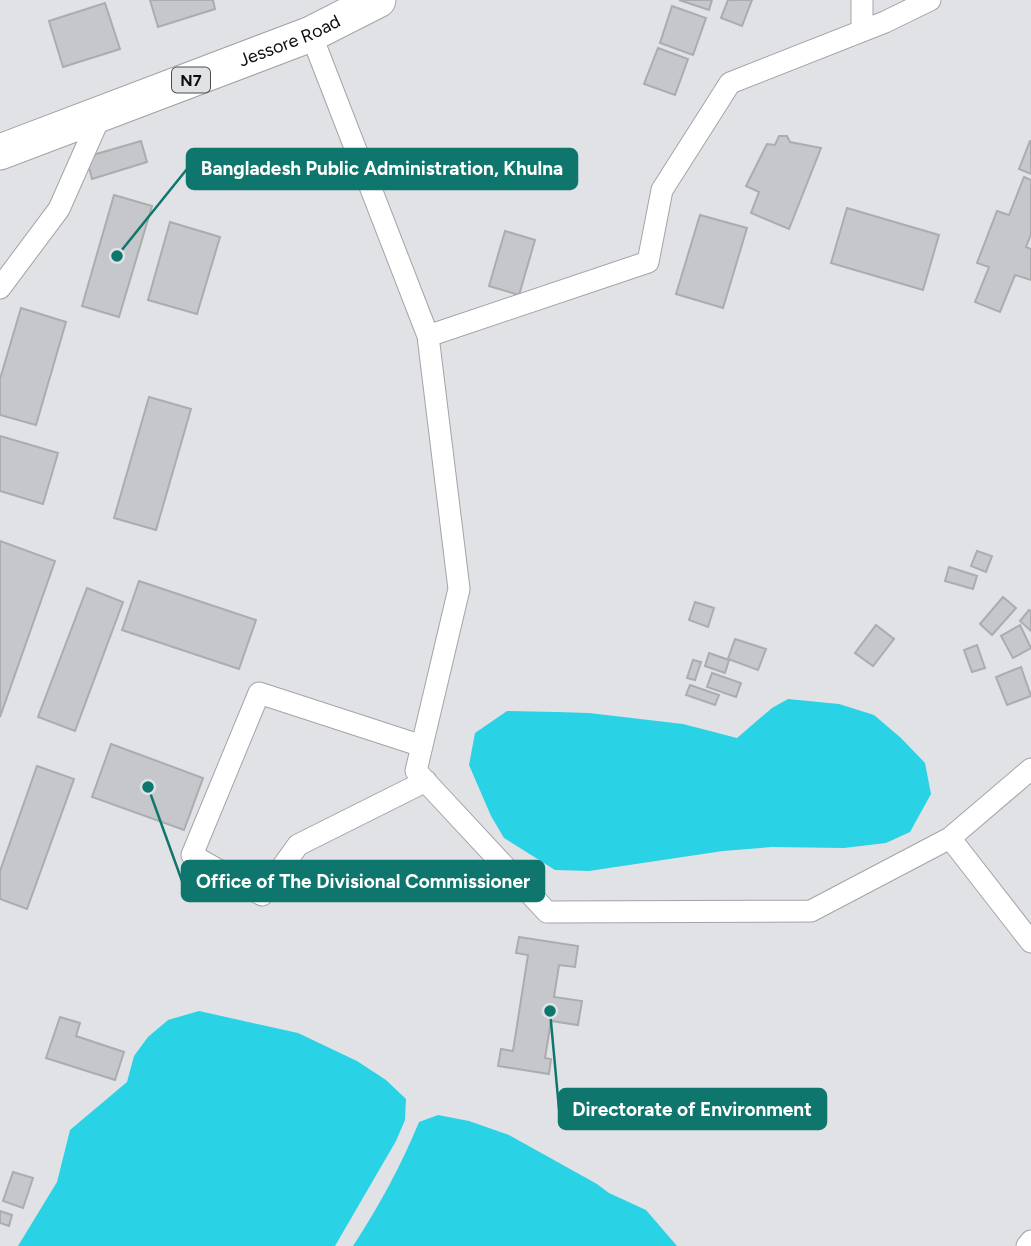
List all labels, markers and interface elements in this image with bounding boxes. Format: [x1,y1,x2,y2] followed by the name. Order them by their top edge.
[235,10,344,72] street label: Jessore Road
[172,68,210,92] road number: N7
[187,149,577,189] callout: Bangladesh Public Administration, Khulna
[201,157,563,180] text: Bangladesh Public Administration, Khulna
[182,861,544,901] callout: Office of The Divisional Commissioner
[196,870,530,893] text: Office of The Divisional Commissioner
[559,1089,826,1129] callout: Directorate of Environment
[572,1098,812,1121] text: Directorate of Environment

